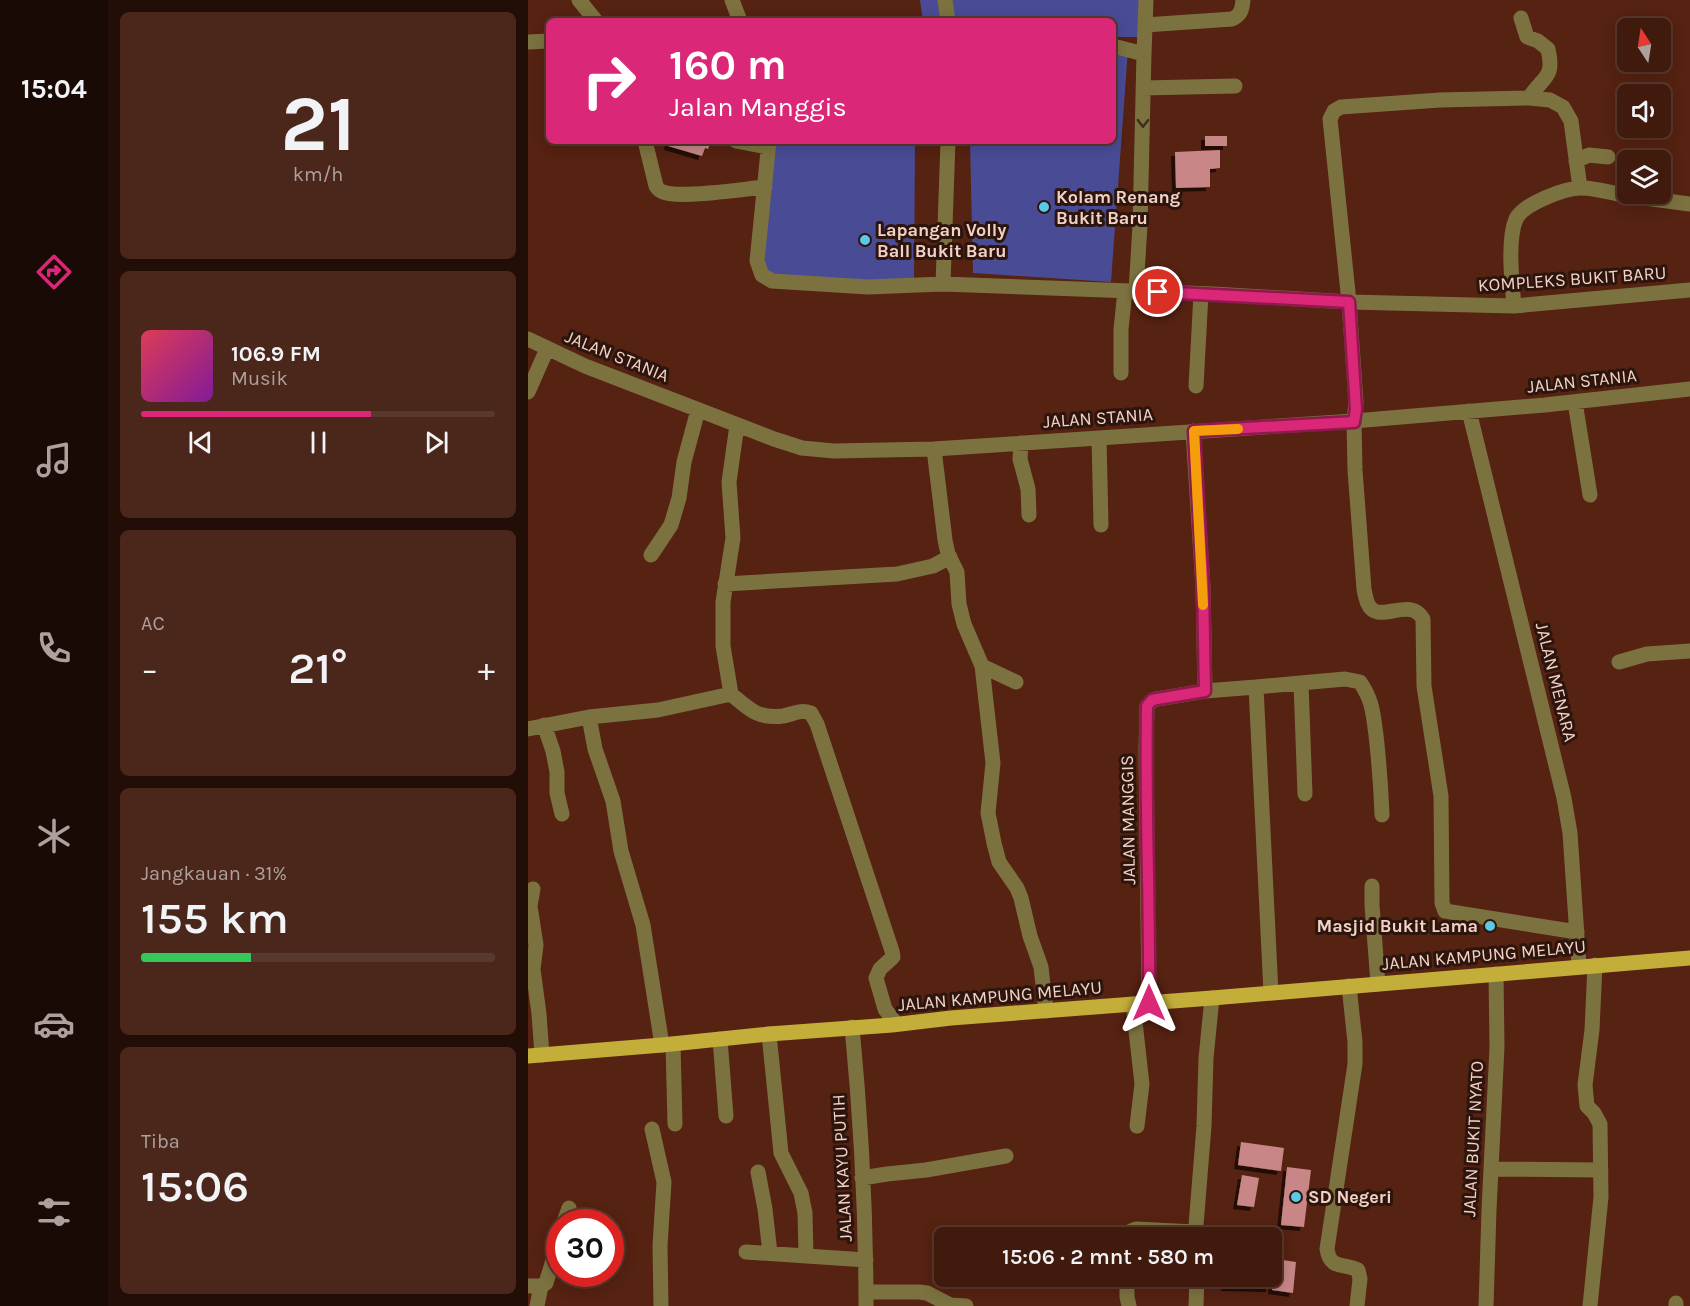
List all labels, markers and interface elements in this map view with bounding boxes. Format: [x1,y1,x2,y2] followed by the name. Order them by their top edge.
[1617,18,1671,72] north arrow
[1617,18,1671,204] map controls
[669,40,787,90] text: 160 m
[570,42,648,120] icon: right
[21,73,87,105] text: 15:04
[281,78,356,170] text: 21
[1617,84,1671,138] button: sound
[669,91,847,123] text: Jalan Manggis
[1136,118,1149,127] one-way arrow
[1617,150,1671,204] button: layers
[293,163,343,186] text: km/h
[1056,186,1181,229] place label: Kolam Renang Bukit Baru
[1037,200,1051,214] marker: Kolam Renang Bukit Baru
[877,219,1006,262] place label: Lapangan Volly Ball Bukit Baru
[858,233,872,247] marker: Lapangan Volly Ball Bukit Baru
[33,251,75,293] icon: directions
[1477,261,1667,297] street label: KOMPLEKS BUKIT BARU
[1132,266,1183,317] pin
[1141,275,1174,308] icon: arrive
[562,325,672,387] street label: JALAN STANIA
[231,341,321,367] text: 106.9 FM
[1526,364,1638,398] street label: JALAN STANIA
[231,367,288,390] text: Musik
[1042,403,1154,433] street label: JALAN STANIA
[184,426,217,459] icon: previous
[302,426,335,459] icon: pause
[420,426,453,459] icon: next
[33,439,75,481] icon: music
[141,612,165,635] text: AC
[1531,620,1581,744] street label: JALAN MENARA
[33,627,75,669] icon: phone
[288,642,348,694] text: 21°
[141,650,158,688] text: −
[478,650,495,688] text: +
[1116,755,1140,885] street label: JALAN MANGGIS
[33,815,75,857] icon: climate
[141,862,287,885] text: Jangkauan · 31%
[141,892,289,944] text: 155 km
[1317,915,1478,937] place label: Masjid Bukit Lama
[1483,919,1497,933] marker: Masjid Bukit Lama
[1381,935,1587,975] street label: JALAN KAMPUNG MELAYU
[1117,971,1181,1035] position arrow
[897,976,1103,1016] street label: JALAN KAMPUNG MELAYU
[33,1003,75,1045] icon: car
[1458,1060,1488,1218] street label: JALAN BUKIT NYATO
[827,1094,857,1242] street label: JALAN KAYU PUTIH
[141,1130,180,1153] text: Tiba
[141,1160,249,1212] text: 15:06
[1308,1186,1392,1208] place label: SD Negeri
[1289,1190,1303,1204] marker: SD Negeri
[33,1191,75,1233] icon: filters
[546,1209,624,1287] speed limit sign: 30
[1002,1244,1214,1270] text: 15:06 · 2 mnt · 580 m

